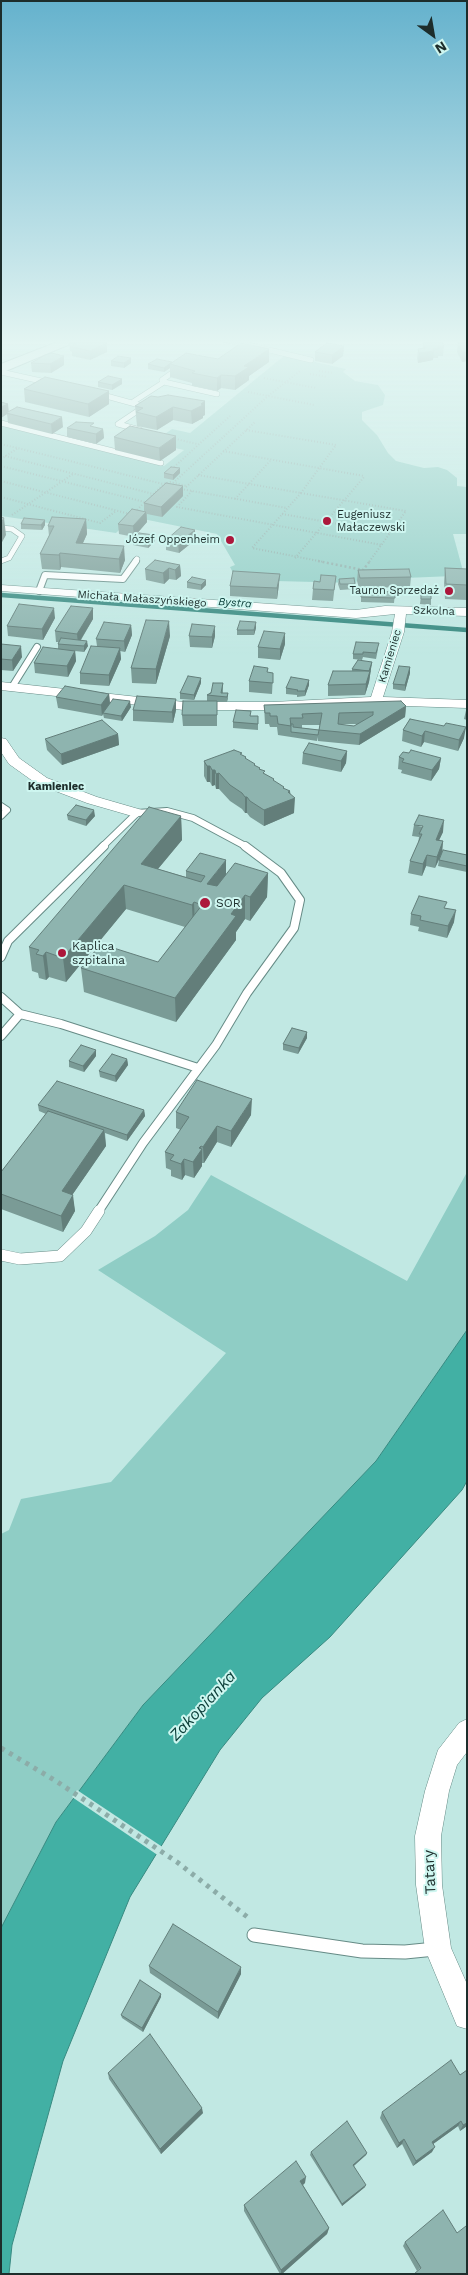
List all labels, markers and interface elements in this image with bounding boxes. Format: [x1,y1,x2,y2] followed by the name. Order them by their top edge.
[408,10,458,60] north arrow
[432,38,450,57] text: N
[337,508,405,534] place label: Eugeniusz Małaczewski
[321,515,333,527] marker: Eugeniusz Małaczewski
[126,533,220,547] place label: Józef Oppenheim
[224,534,236,546] marker: Józef Oppenheim
[349,584,439,598] place label: Tauron Sprzedaż
[443,585,455,597] marker: Tauron Sprzedaż
[77,588,207,610] street label: Michała Małaszyńskiego
[218,595,252,611] water label: Bystra
[413,604,455,618] street label: Szkolna
[376,628,404,684] street label: Kamieniec
[28,780,84,794] district label: Kamieniec
[198,896,212,910] marker: SOR
[216,896,241,910] place label: SOR
[72,939,125,967] place label: Kaplica szpitalna
[56,947,68,959] marker: Kaplica szpitalna
[166,1667,240,1745] water label: Zakopianka
[420,1849,440,1895] street label: Tatary

